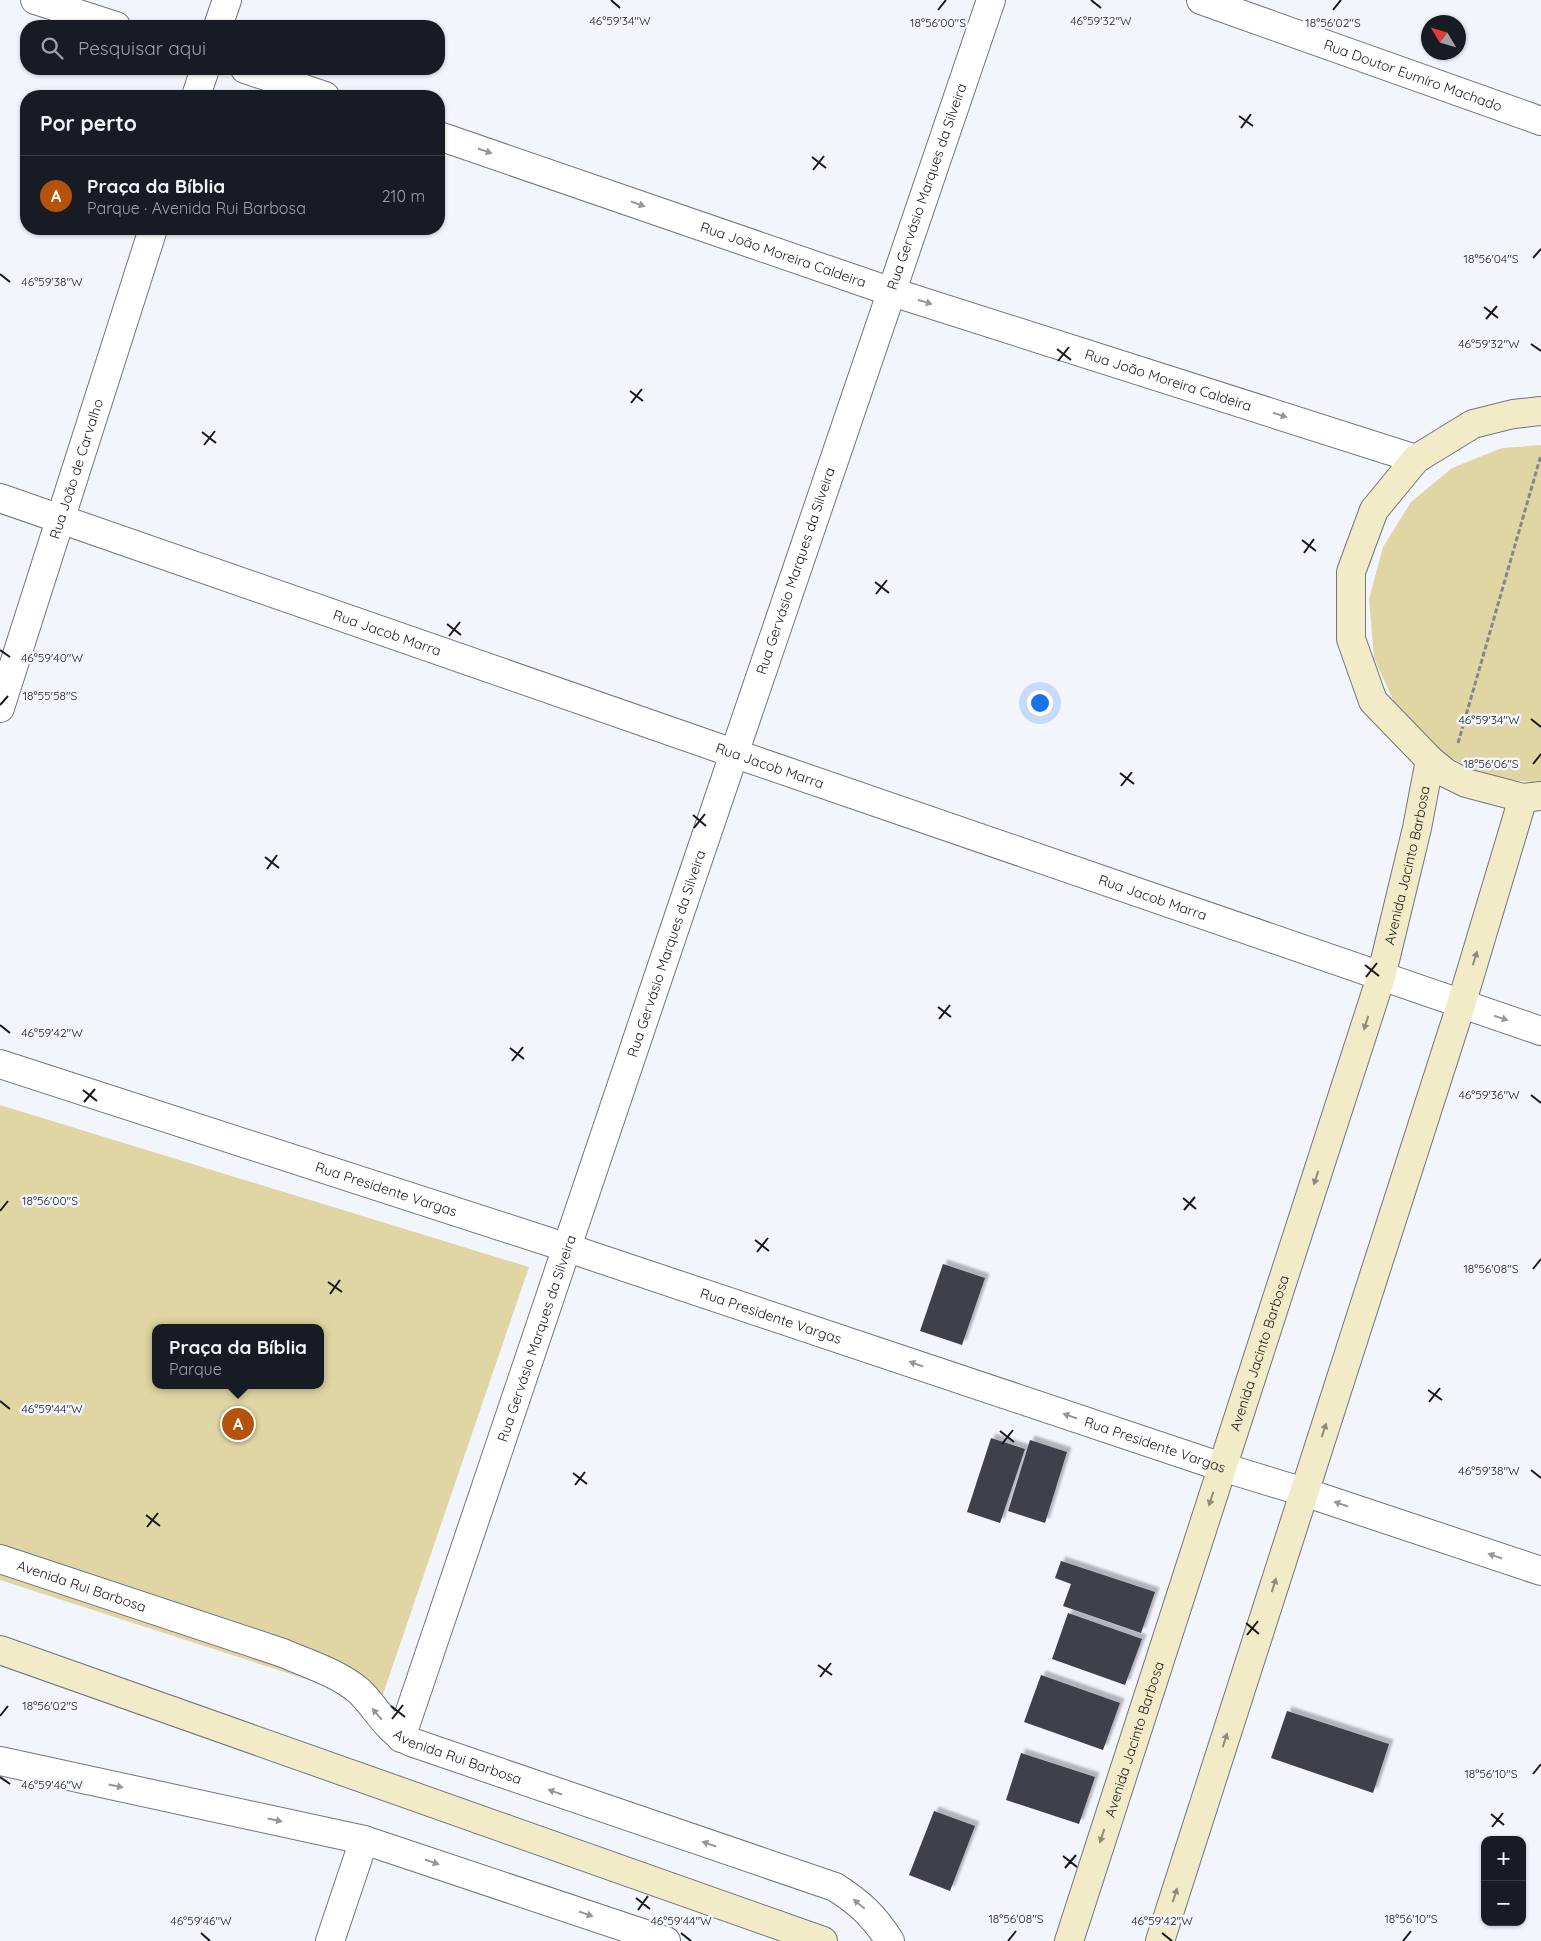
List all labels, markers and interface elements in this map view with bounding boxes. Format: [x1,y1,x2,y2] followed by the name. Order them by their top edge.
[589,13,651,28] text: 46°59'34"W
[1070,13,1132,28] text: 46°59'32"W
[910,15,966,30] text: 18°56'00"S
[1305,15,1361,30] text: 18°56'02"S
[1421,15,1466,60] north arrow
[20,20,445,75] search box
[38,34,66,62] icon: search
[1321,35,1505,115] street label: Rua Doutor Eumíro Machado
[78,36,206,60] text: Pesquisar aqui
[883,81,970,292] street label: Rua Gervásio Marques da Silveira
[40,110,137,136] text: Por perto
[478,148,493,156] one-way arrow
[87,174,225,198] text: Praça da Bíblia
[51,186,61,206] text: A
[382,186,425,206] text: 210 m
[87,198,306,218] text: Parque · Avenida Rui Barbosa
[631,201,646,209] one-way arrow
[698,218,868,291] street label: Rua João Moreira Caldeira
[1463,251,1519,266] text: 18°56'04"S
[21,274,83,289] text: 46°59'38"W
[917,299,932,307] one-way arrow
[1458,336,1520,351] text: 46°59'32"W
[1082,345,1254,415] street label: Rua João Moreira Caldeira
[46,396,107,541] street label: Rua João de Carvalho
[1272,412,1287,420] one-way arrow
[752,465,839,677] street label: Rua Gervásio Marques da Silveira
[331,606,444,660] street label: Rua Jacob Marra
[21,650,83,665] text: 46°59'40"W
[23,688,78,703] text: 18°55'58"S
[1027,690,1053,716] your location
[1458,712,1520,727] text: 46°59'34"W
[713,739,826,793] street label: Rua Jacob Marra
[1463,756,1519,771] text: 18°56'06"S
[1380,784,1434,947] street label: Avenida Jacinto Barbosa
[623,848,709,1060] street label: Rua Gervásio Marques da Silveira
[1096,870,1209,924] street label: Rua Jacob Marra
[1472,951,1480,966] one-way arrow
[1494,1014,1509,1022] one-way arrow
[1362,1016,1370,1031] one-way arrow
[21,1025,83,1040] text: 46°59'42"W
[1458,1087,1520,1102] text: 46°59'36"W
[313,1158,459,1220] street label: Rua Presidente Vargas
[1311,1170,1319,1185] one-way arrow
[22,1193,78,1208] text: 18°56'00"S
[493,1232,580,1444] street label: Rua Gervásio Marques da Silveira
[1463,1261,1519,1276] text: 18°56'08"S
[1226,1273,1293,1433] street label: Avenida Jacinto Barbosa
[698,1284,844,1348] street label: Rua Presidente Vargas
[152,1324,324,1389] popup
[169,1335,307,1359] text: Praça da Bíblia
[169,1359,222,1379] text: Parque
[908,1360,923,1368] one-way arrow
[21,1401,83,1416] text: 46°59'44"W
[222,1405,254,1443] pin: A
[1062,1412,1077,1419] one-way arrow
[1082,1413,1228,1477] street label: Rua Presidente Vargas
[1321,1423,1328,1438] one-way arrow
[1458,1463,1520,1478] text: 46°59'38"W
[1207,1491,1215,1506] one-way arrow
[1333,1500,1348,1507] one-way arrow
[1487,1552,1502,1559] one-way arrow
[15,1556,149,1616] street label: Avenida Rui Barbosa
[1270,1577,1278,1592] one-way arrow
[1101,1659,1168,1820] street label: Avenida Jacinto Barbosa
[22,1698,78,1713] text: 18°56'02"S
[372,1707,383,1720] one-way arrow
[390,1725,524,1788] street label: Avenida Rui Barbosa
[1221,1732,1229,1747] one-way arrow
[1464,1766,1518,1781] text: 18°56'10"S
[21,1777,83,1792] text: 46°59'46"W
[108,1782,124,1790] one-way arrow
[547,1788,562,1796] one-way arrow
[267,1816,282,1824] one-way arrow
[1098,1829,1106,1844] one-way arrow
[1481,1836,1526,1926] map controls
[1481,1836,1526,1881] button: +
[701,1840,716,1848] one-way arrow
[424,1859,439,1867] one-way arrow
[1481,1881,1526,1926] button: −
[1172,1887,1179,1902] one-way arrow
[853,1899,865,1910] one-way arrow
[578,1911,593,1918] one-way arrow
[988,1911,1044,1926] text: 18°56'08"S
[1384,1911,1438,1926] text: 18°56'10"S
[170,1913,232,1928] text: 46°59'46"W
[650,1913,712,1928] text: 46°59'44"W
[1131,1913,1193,1928] text: 46°59'42"W

